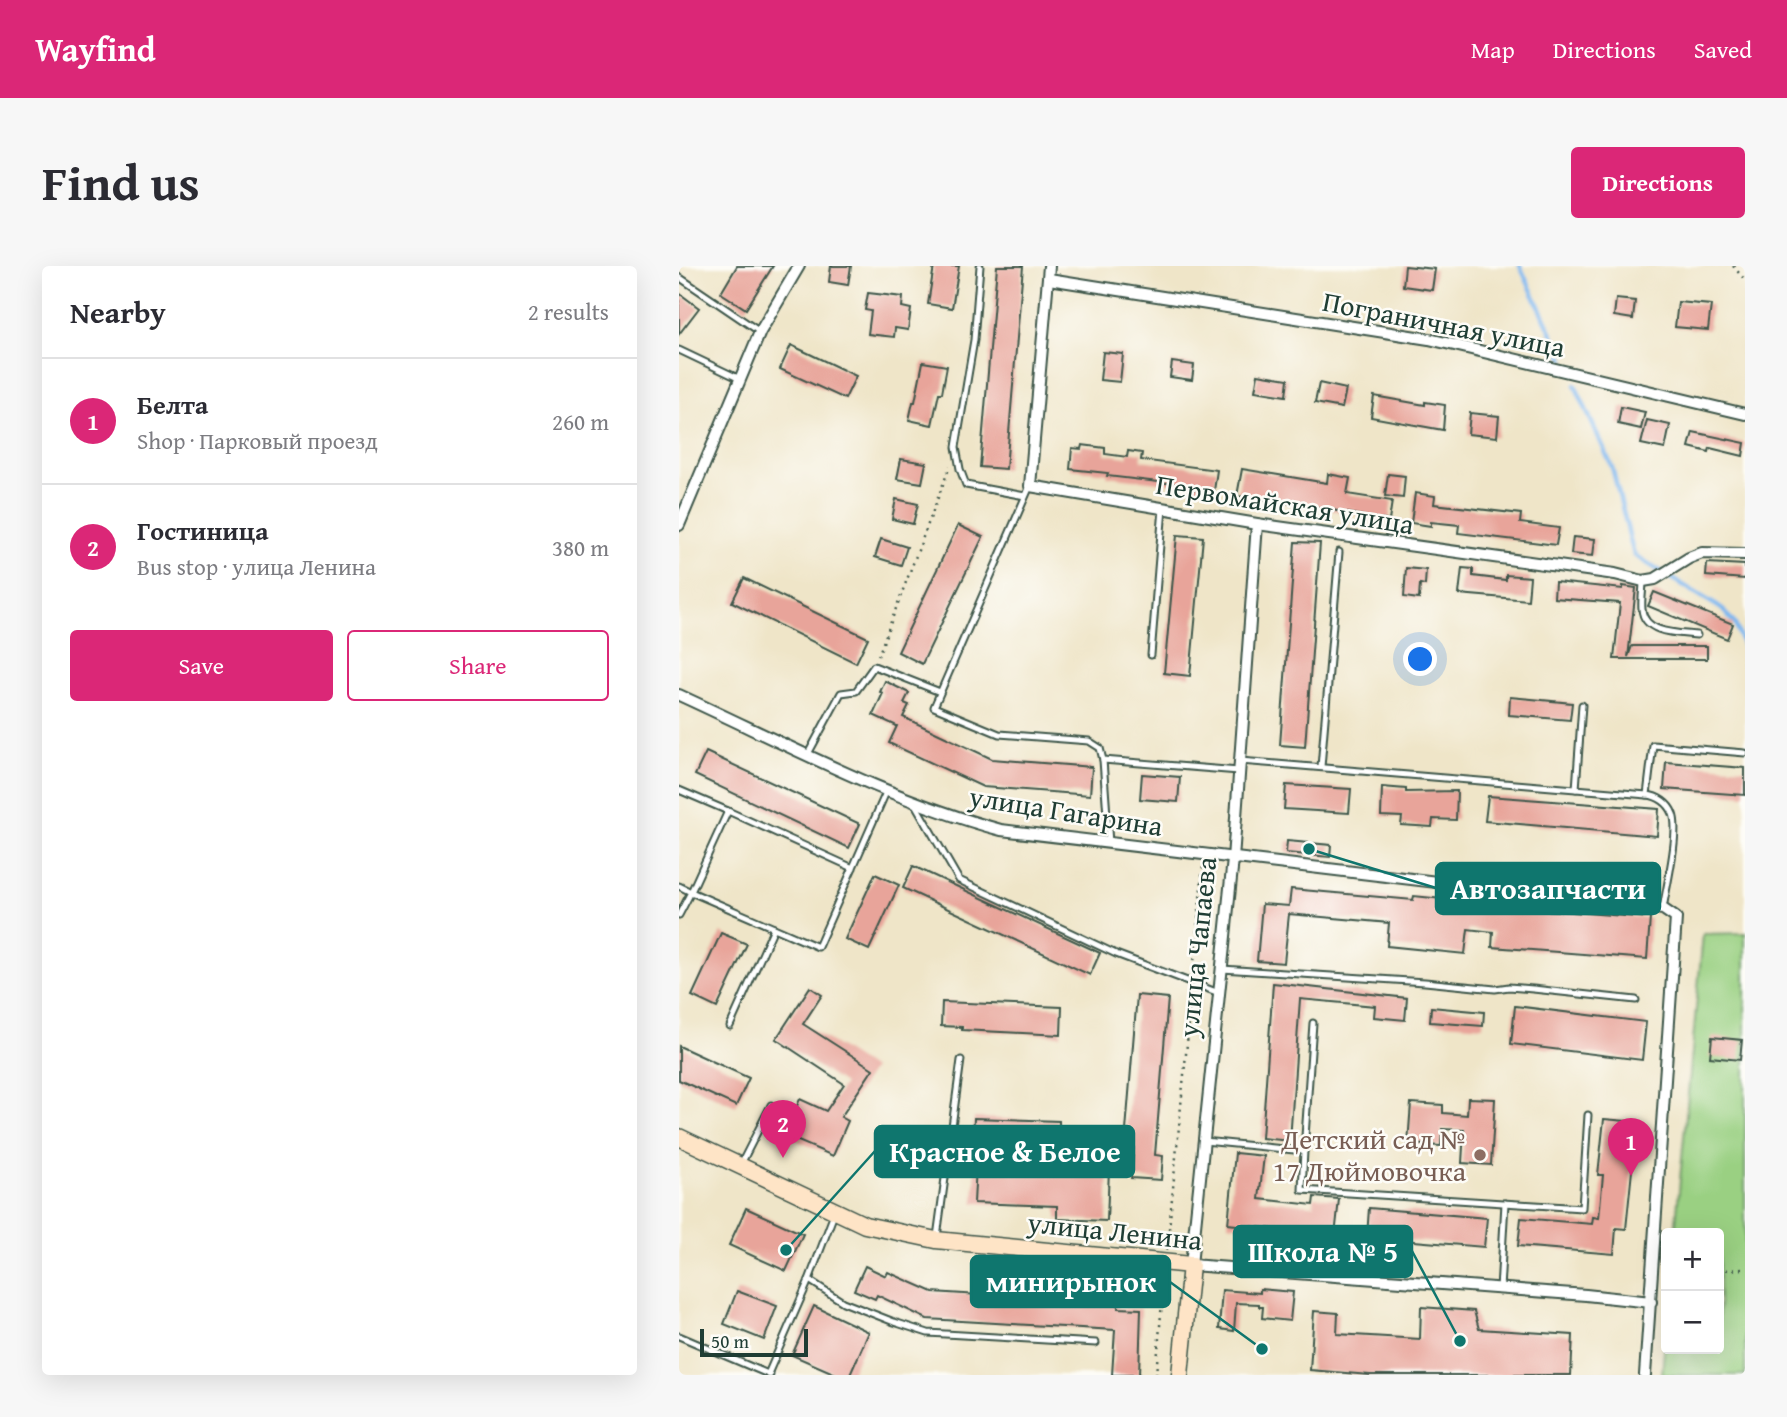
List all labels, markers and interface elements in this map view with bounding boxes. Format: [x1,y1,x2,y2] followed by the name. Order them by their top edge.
[35,25,156,73] text: Wayfind
[1471,32,1515,67] text: Map
[1553,32,1656,67] text: Directions
[1694,32,1752,67] text: Saved
[42,146,200,218] text: Find us
[1571,147,1745,218] button: Directions
[1319,280,1569,367] street label: Пограничная улица
[70,290,166,334] text: Nearby
[528,295,609,328] text: 2 results
[137,385,208,424] text: Белта
[87,405,99,438] text: 1
[552,405,609,438] text: 260 m
[137,424,378,457] text: Shop · Парковый проезд
[1153,463,1418,544] street label: Первомайская улица
[137,511,268,550] text: Гостиница
[87,531,99,564] text: 2
[552,531,609,564] text: 380 m
[137,550,376,583] text: Bus stop · улица Ленина
[70,630,333,701] button: Save
[347,630,609,701] button: Share
[1403,642,1437,676] your location
[966,775,1166,846] street label: улица Гагарина
[1167,854,1226,1040] street label: улица Чапаева
[1436,863,1660,914] callout: Автозапчасти
[1450,866,1646,910] text: Автозапчасти
[760,1100,806,1158] pin: 2
[1273,1118,1467,1191] place label: Детский сад № 17 Дюймовочка
[1608,1118,1654,1176] pin: 1
[875,1126,1134,1177] callout: Красное & Белое
[889,1129,1121,1173] text: Красное & Белое
[1472,1147,1488,1163] marker: Детский сад № 17 Дюймовочка
[1025,1201,1205,1260] street label: улица Ленина
[1234,1226,1412,1277] callout: Школа № 5
[1661,1228,1724,1354] map controls
[1661,1228,1724,1291] button: +
[1248,1229,1398,1273] text: Школа № 5
[971,1256,1170,1307] callout: минирынок
[986,1259,1157,1303] text: минирынок
[1661,1291,1724,1354] button: −
[700,1326,809,1358] scale bar
[711,1327,749,1355] text: 50 m

